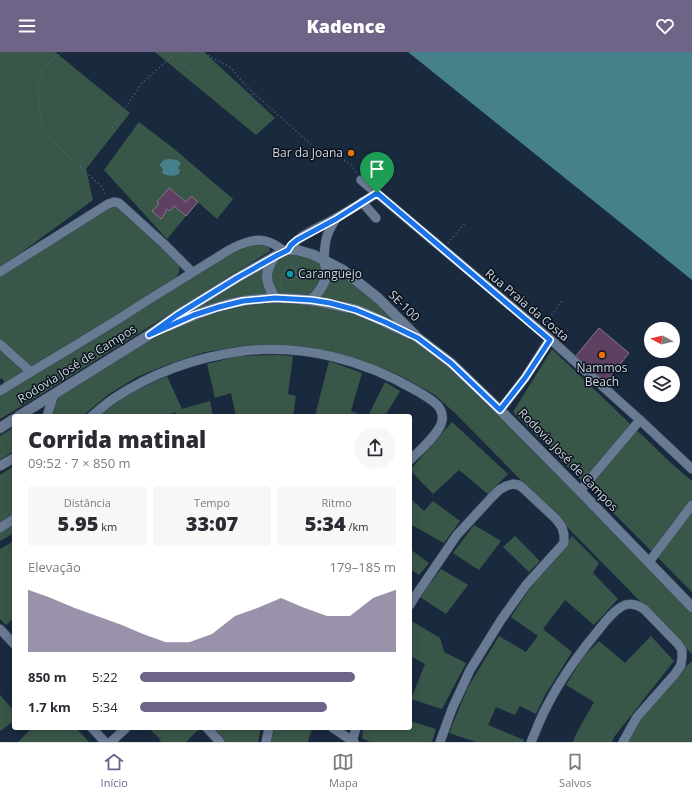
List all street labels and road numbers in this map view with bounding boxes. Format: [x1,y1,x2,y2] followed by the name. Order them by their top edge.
[482,264,573,345] street label: Rua Praia da Costa
[385,286,424,325] street label: SE-100
[14,320,139,407] street label: Rodovia José de Campos
[515,405,622,515] street label: Rodovia José de Campos

